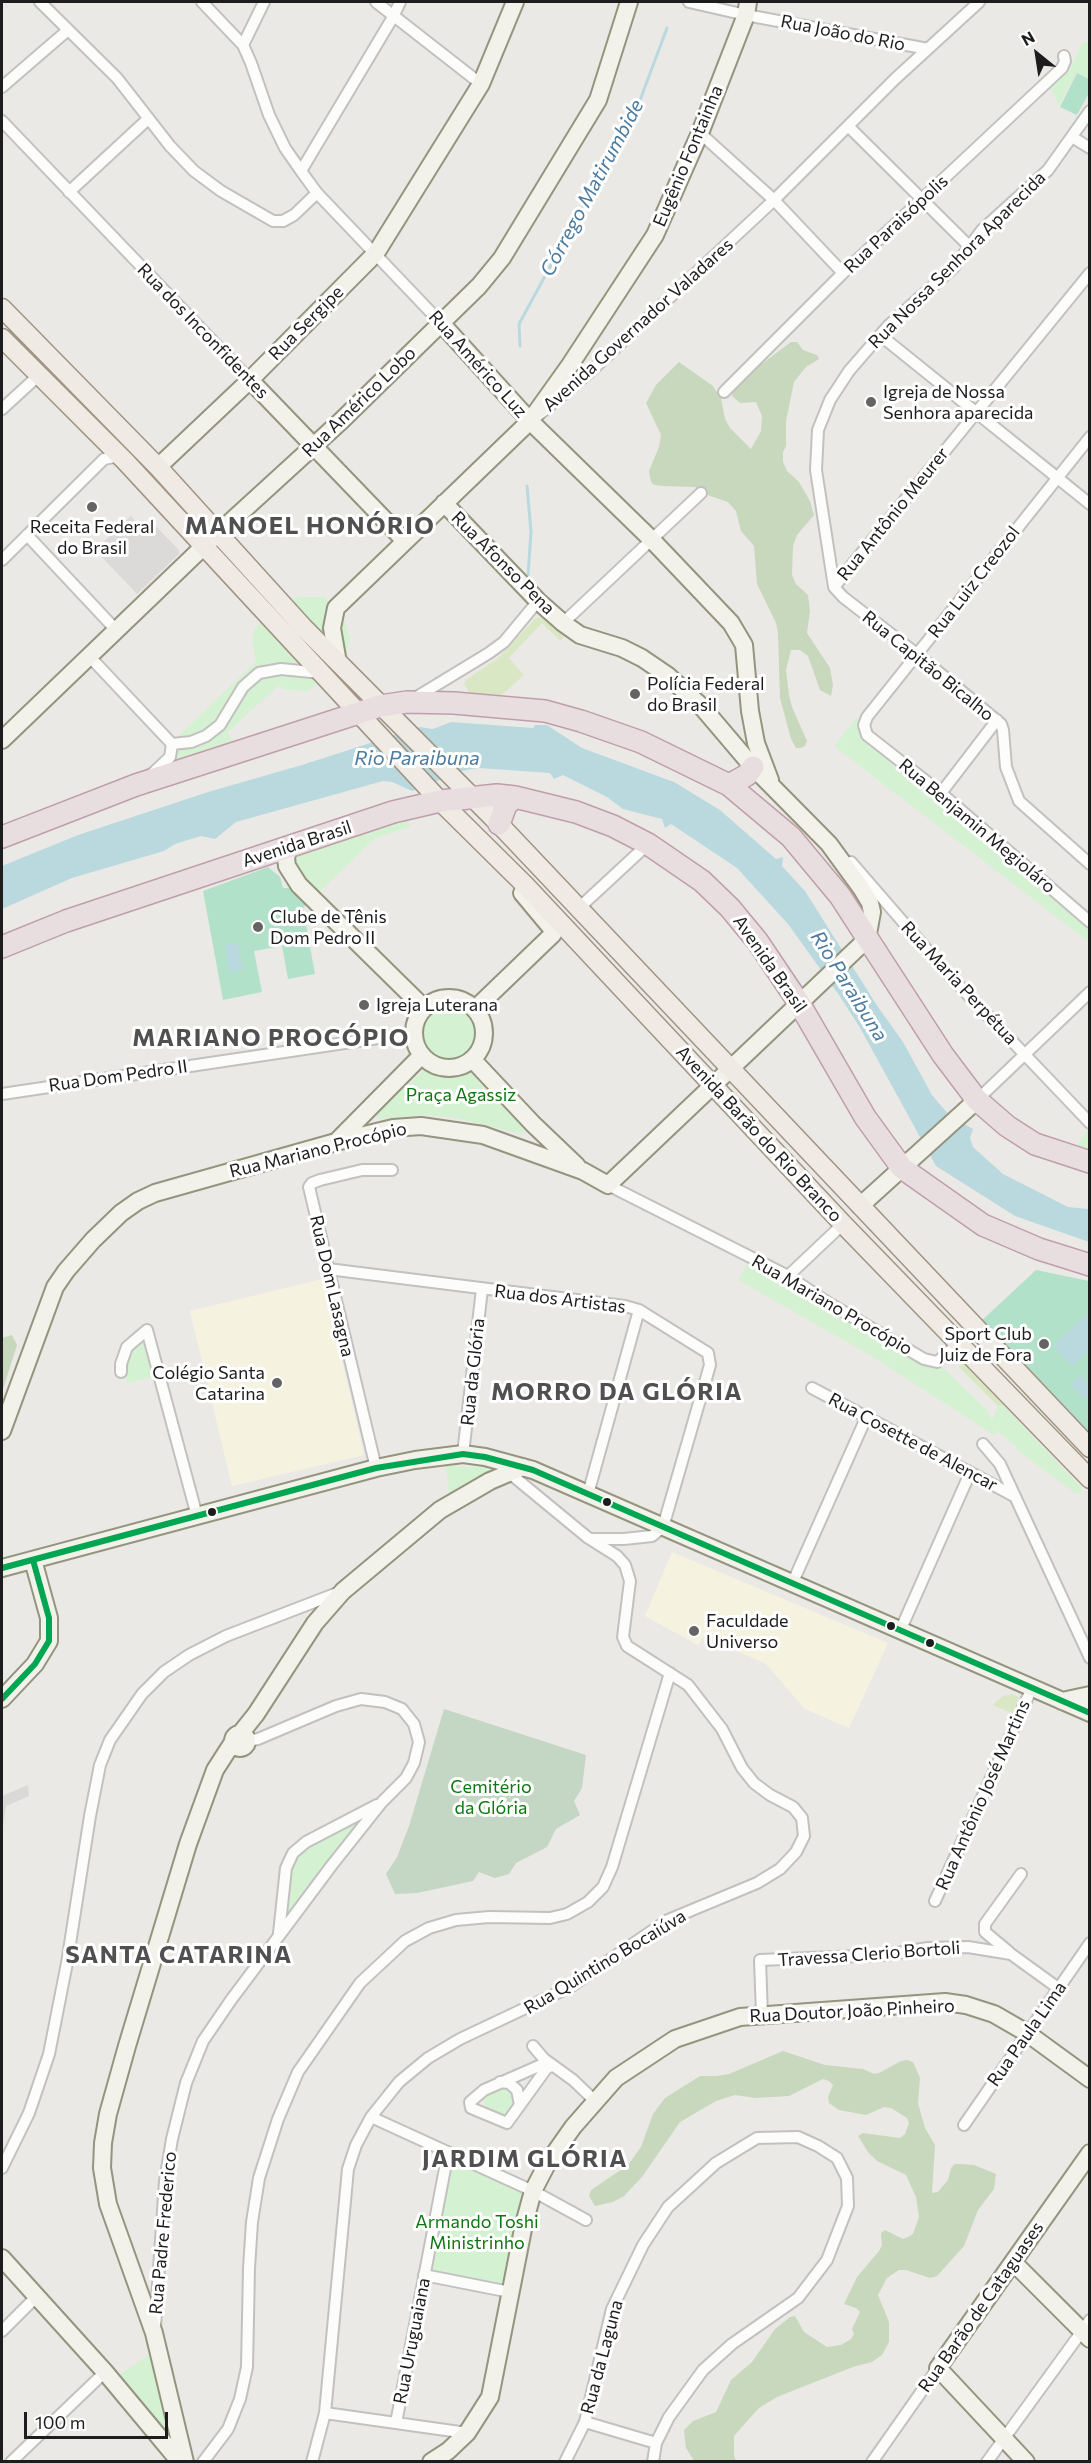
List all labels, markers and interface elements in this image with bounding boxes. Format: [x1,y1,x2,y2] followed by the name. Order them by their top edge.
[779,10,907,56] street label: Rua João do Rio
[1007,24,1067,84] north arrow
[1018,27,1038,49] text: N
[648,82,728,230] street label: Eugênio Fontainha
[535,96,649,280] water label: Córrego Matirumbide
[864,167,1050,353] street label: Rua Nossa Senhora Aparecida
[839,170,953,278] street label: Rua Paraisópolis
[539,234,737,416] street label: Avenida Governador Valadares
[133,259,273,403] street label: Rua dos Inconfidentes
[264,281,348,365] street label: Rua Sergipe
[424,306,532,422] street label: Rua Américo Luz
[298,342,420,462] street label: Rua Américo Lobo
[883,381,1033,424] place label: Igreja de Nossa Senhora aparecida
[864,395,878,409] marker: Igreja de Nossa Senhora aparecida
[833,443,953,585] street label: Rua Antônio Meurer
[85,500,99,514] marker: Receita Federal do Brasil
[447,507,559,619] street label: Rua Afonso Pena
[185,512,435,540] district label: MANOEL HONÓRIO
[30,516,154,558] place label: Receita Federal do Brasil
[924,522,1024,642] street label: Rua Luiz Creozol
[858,606,998,726] street label: Rua Capitão Bicalho
[647,673,765,716] place label: Polícia Federal do Brasil
[628,687,642,701] marker: Polícia Federal do Brasil
[354,746,480,770] water label: Rio Paraibuna
[894,754,1060,898] street label: Rua Benjamin Megioláro
[240,816,354,872] street label: Avenida Brasil
[270,906,387,948] place label: Clube de Tênis Dom Pedro II
[729,911,811,1017] street label: Avenida Brasil
[896,917,1022,1049] street label: Rua Maria Perpétua
[251,920,265,934] marker: Clube de Tênis Dom Pedro II
[806,926,892,1046] water label: Rio Paraibuna
[376,994,498,1016] place label: Igreja Luterana
[357,998,371,1012] marker: Igreja Luterana
[132,1024,410,1052] district label: MARIANO PROCÓPIO
[672,1041,846,1227] street label: Avenida Barão do Rio Branco
[47,1056,189,1096] street label: Rua Dom Pedro II
[406,1084,516,1106] park label: Praça Agassiz
[227,1118,409,1182] street label: Rua Mariano Procópio
[305,1213,359,1359] street label: Rua Dom Lasagna
[748,1250,916,1360] street label: Rua Mariano Procópio
[493,1280,627,1318] street label: Rua dos Artistas
[457,1317,489,1427] street label: Rua da Glória
[939,1323,1032,1366] place label: Sport Club Juiz de Fora
[1037,1337,1051,1351] marker: Sport Club Juiz de Fora
[152,1362,265,1404] place label: Colégio Santa Catarina
[270,1376,284,1390] marker: Colégio Santa Catarina
[491,1378,743,1406] district label: MORRO DA GLÓRIA
[825,1388,1001,1496] street label: Rua Cosette de Alencar
[601,1496,613,1508] unlabelled marker
[206,1506,218,1518] unlabelled marker
[706,1610,789,1652] place label: Faculdade Universo
[885,1620,897,1632] unlabelled marker
[687,1624,701,1638] marker: Faculdade Universo
[924,1637,936,1649] unlabelled marker
[931,1697,1035,1893] street label: Rua Antônio José Martins
[450,1776,532,1818] park label: Cemitério da Glória
[520,1905,690,2019] street label: Rua Quintino Bocaiúva
[777,1937,961,1971] street label: Travessa Clerio Bortoli
[65,1941,293,1969] district label: SANTA CATARINA
[983,1977,1071,2091] street label: Rua Paula Lima
[749,1995,955,2027] street label: Rua Doutor João Pinheiro
[422,2145,628,2173] district label: JARDIM GLÓRIA
[145,2151,181,2315] street label: Rua Padre Frederico
[415,2211,539,2254] park label: Armando Toshi Ministrinho
[914,2217,1048,2397] street label: Rua Barão de Cataguases
[389,2276,435,2406] street label: Rua Uruguaiana
[576,2298,628,2416] street label: Rua da Laguna
[27,2400,171,2438] scale bar
[35,2411,85,2433] text: 100 m

